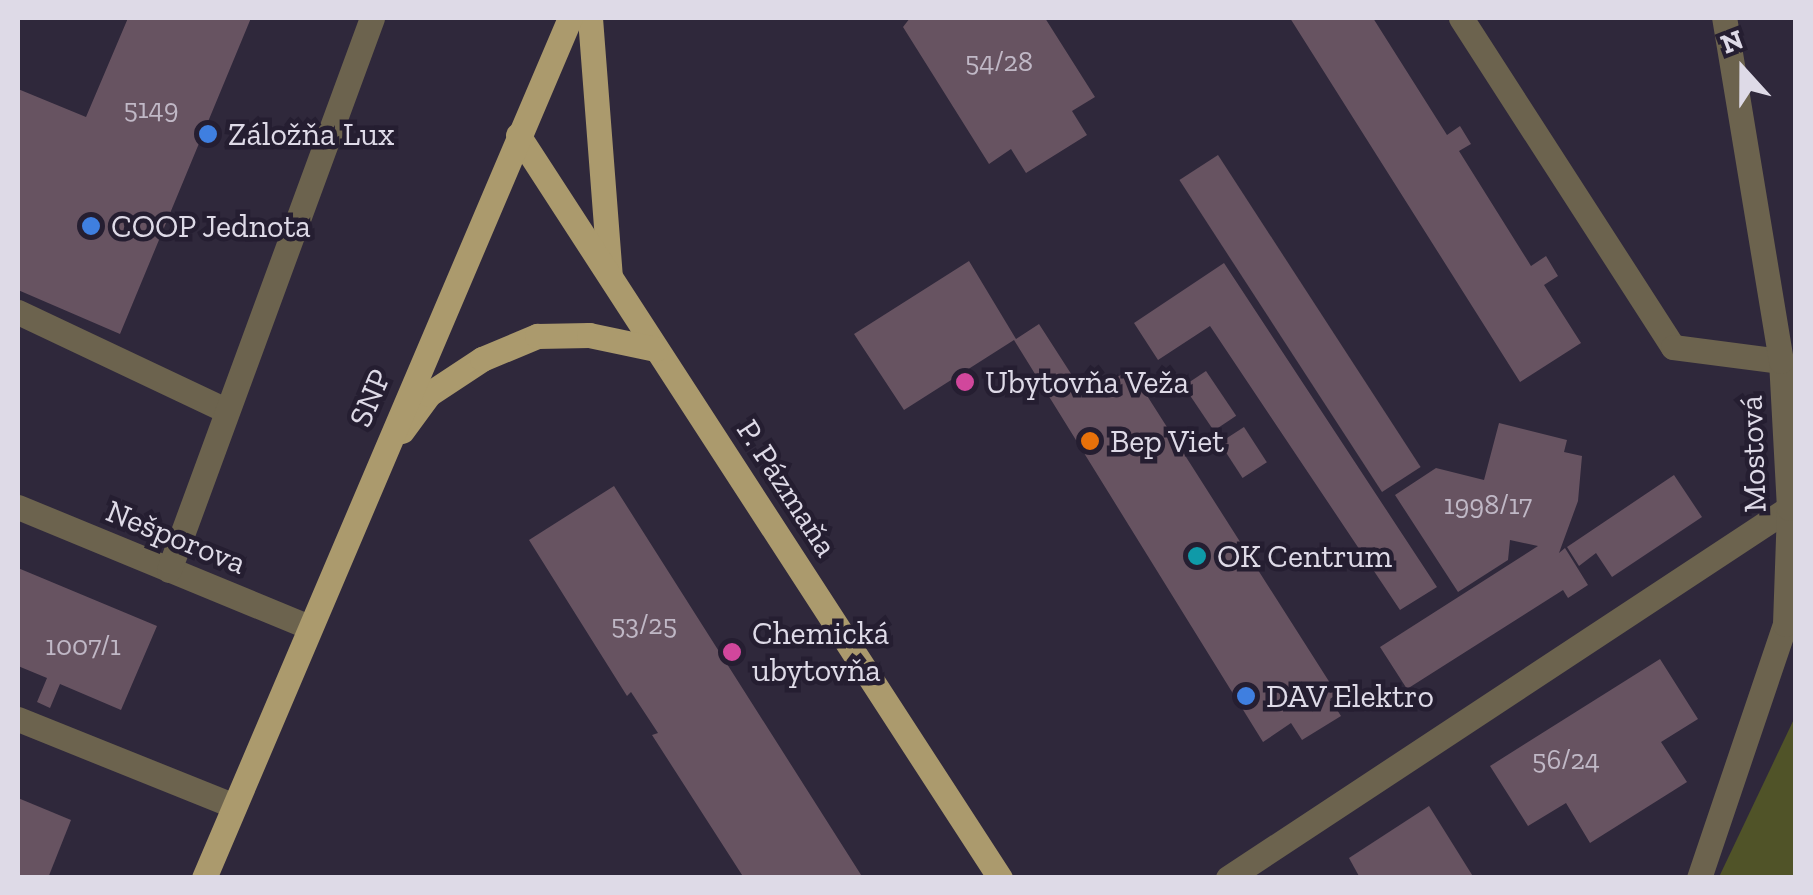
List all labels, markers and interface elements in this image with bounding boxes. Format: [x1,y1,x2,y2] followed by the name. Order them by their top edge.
[1693,20,1793,120] north arrow
[1716,22,1748,61] text: N
[965,45,1033,79] house number: 54/28
[123,92,179,126] house number: 5149
[228,115,394,153] place label: Záložňa Lux
[197,123,219,145] marker: Záložňa Lux
[111,207,312,245] place label: COOP Jednota
[80,215,102,237] marker: COOP Jednota
[341,363,399,433] street label: SNP
[985,363,1190,401] place label: Ubytovňa Veža
[954,371,976,393] marker: Ubytovňa Veža
[1732,395,1774,513] street label: Mostová
[729,412,845,564] street label: P. Pázmaňa
[1110,422,1225,460] place label: Bep Viet
[1079,430,1101,452] marker: Bep Viet
[1444,488,1532,522] house number: 1998/17
[101,492,251,582] street label: Nešporova
[1217,537,1393,575] place label: OK Centrum
[1186,545,1208,567] marker: OK Centrum
[611,608,677,642] house number: 53/25
[752,615,889,690] place label: Chemická ubytovňa
[45,629,121,663] house number: 1007/1
[721,641,743,663] marker: Chemická ubytovňa
[1266,677,1435,715] place label: DAV Elektro
[1235,685,1257,707] marker: DAV Elektro
[1532,743,1600,777] house number: 56/24

